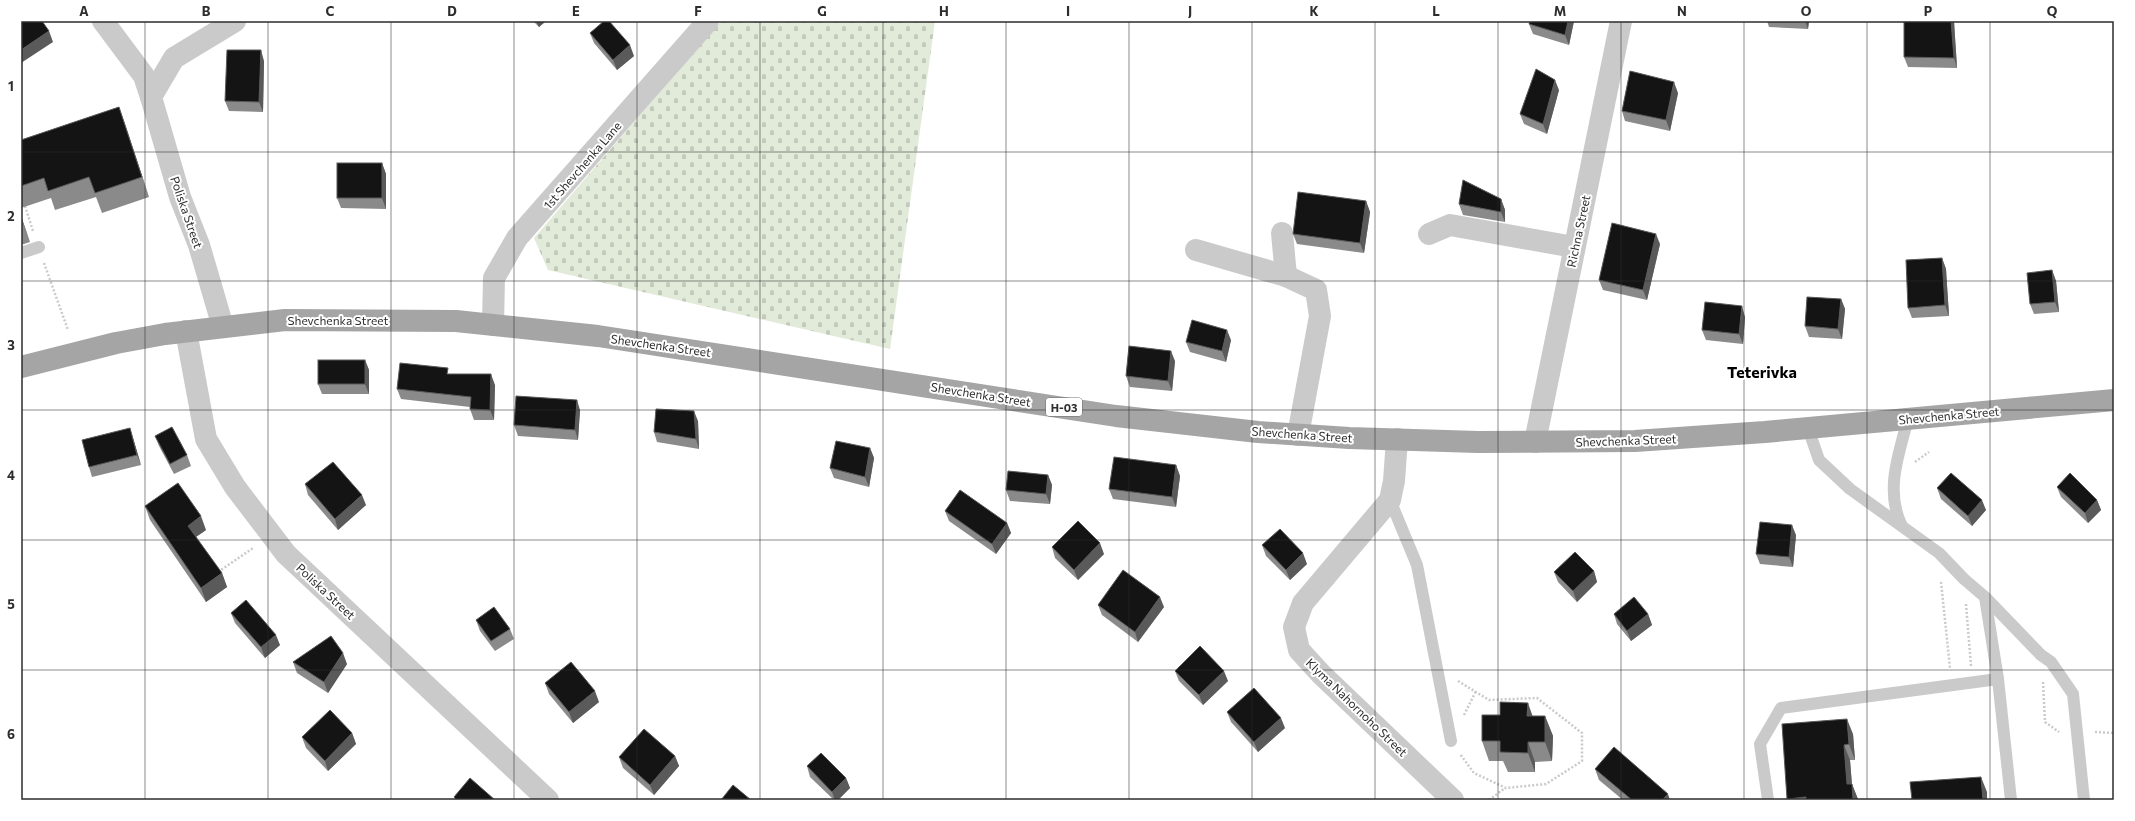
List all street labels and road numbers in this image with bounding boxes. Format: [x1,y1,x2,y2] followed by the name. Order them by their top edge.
[540,118,624,212] street label: 1st Shevchenka Lane
[168,174,206,250] street label: Poliska Street
[1564,194,1592,268] street label: Richna Street
[287,313,389,327] street label: Shevchenka Street
[610,331,712,359] street label: Shevchenka Street
[930,379,1032,409] street label: Shevchenka Street
[1046,398,1082,416] road number: Н-03
[1898,404,2000,426] street label: Shevchenka Street
[1251,423,1353,445] street label: Shevchenka Street
[1575,431,1677,449] street label: Shevchenka Street
[294,560,358,622] street label: Poliska Street
[1304,655,1410,759] street label: Klyma Nahornoho Street

